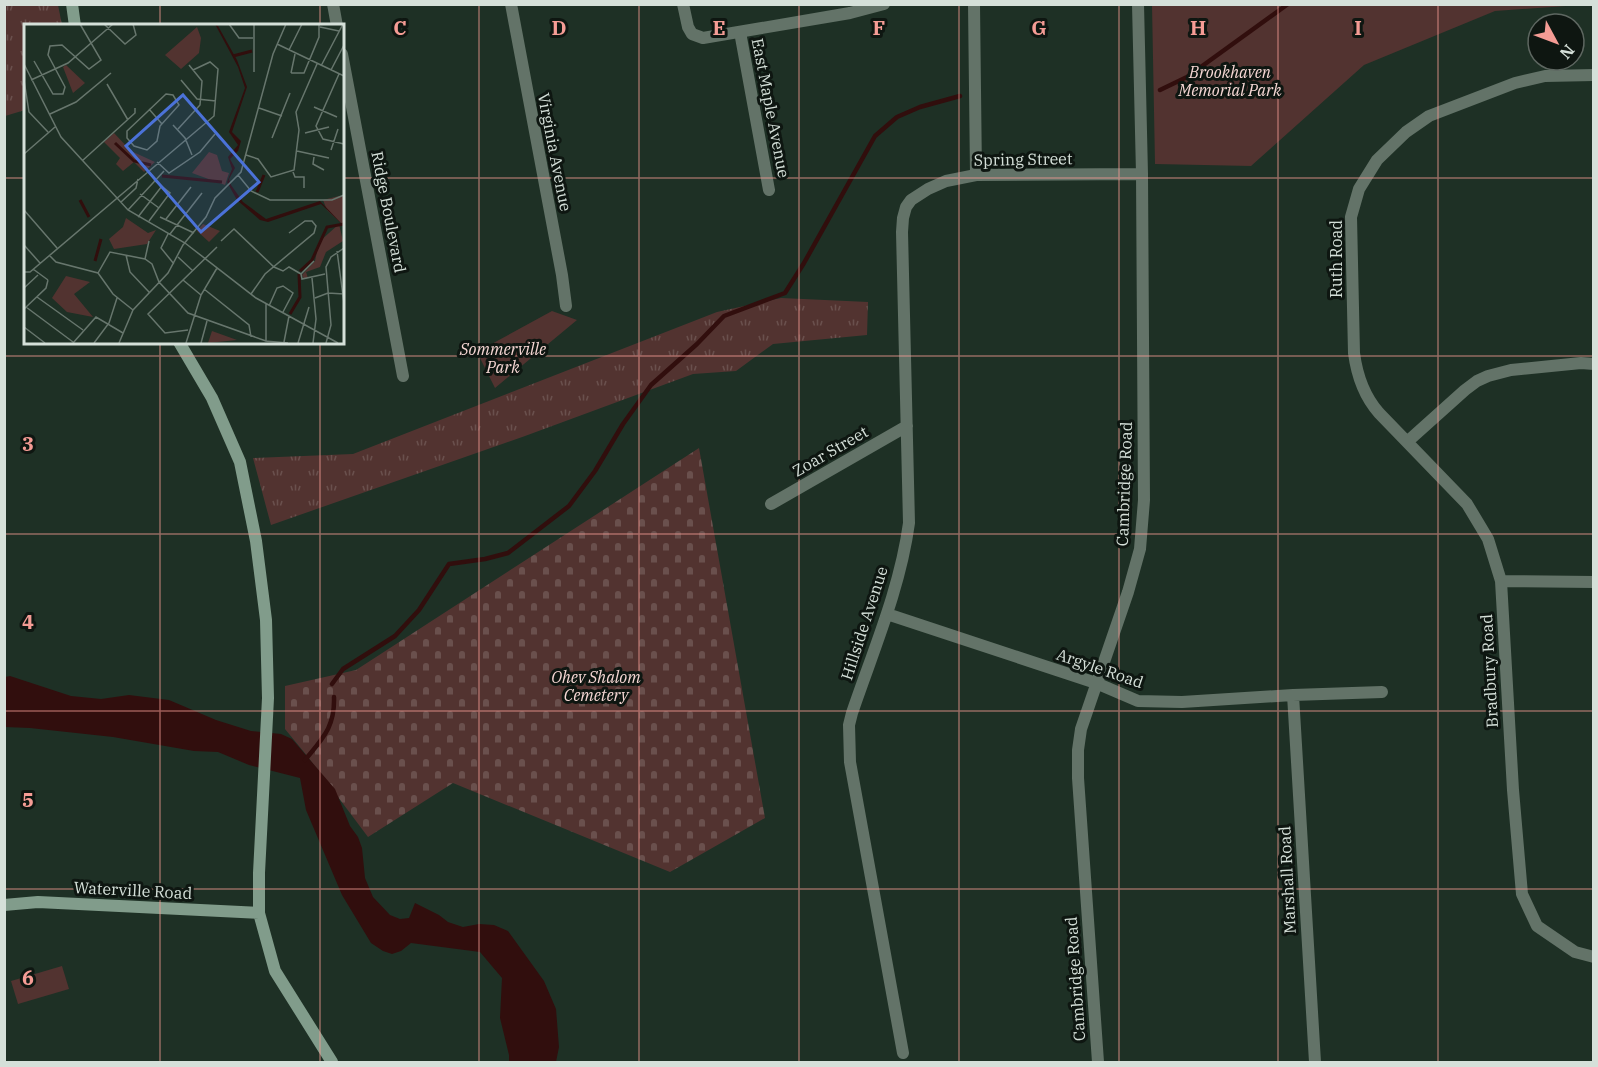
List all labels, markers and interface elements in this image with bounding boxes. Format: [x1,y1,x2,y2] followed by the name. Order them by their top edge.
[1526,12,1586,72] north arrow
[393,14,407,41] text: C
[551,14,567,41] text: D
[712,14,726,41] text: E
[873,14,885,41] text: F
[1031,14,1047,41] text: G
[1190,14,1206,41] text: H
[1354,14,1362,41] text: I
[24,24,344,344] inset map
[748,36,794,180] street label: East Maple Avenue
[1556,41,1579,63] text: N
[1177,62,1282,100] park label: Brookhaven Memorial Park
[534,91,576,213] street label: Virginia Avenue
[973,148,1073,170] street label: Spring Street
[367,150,411,275] street label: Ridge Boulevard
[1326,220,1346,298] street label: Ruth Road
[459,339,546,377] park label: Sommerville Park
[789,421,872,481] street label: Zoar Street
[1112,421,1136,547] street label: Cambridge Road
[22,430,34,457] text: 3
[836,564,892,682] street label: Hillside Avenue
[22,608,34,635] text: 4
[1476,613,1502,728] street label: Bradbury Road
[1054,644,1146,692] street label: Argyle Road
[551,667,641,705] park label: Ohev Shalom Cemetery
[22,786,34,813] text: 5
[1274,825,1300,934] street label: Marshall Road
[73,877,193,903] street label: Waterville Road
[1061,916,1089,1042] street label: Cambridge Road
[22,964,34,991] text: 6

